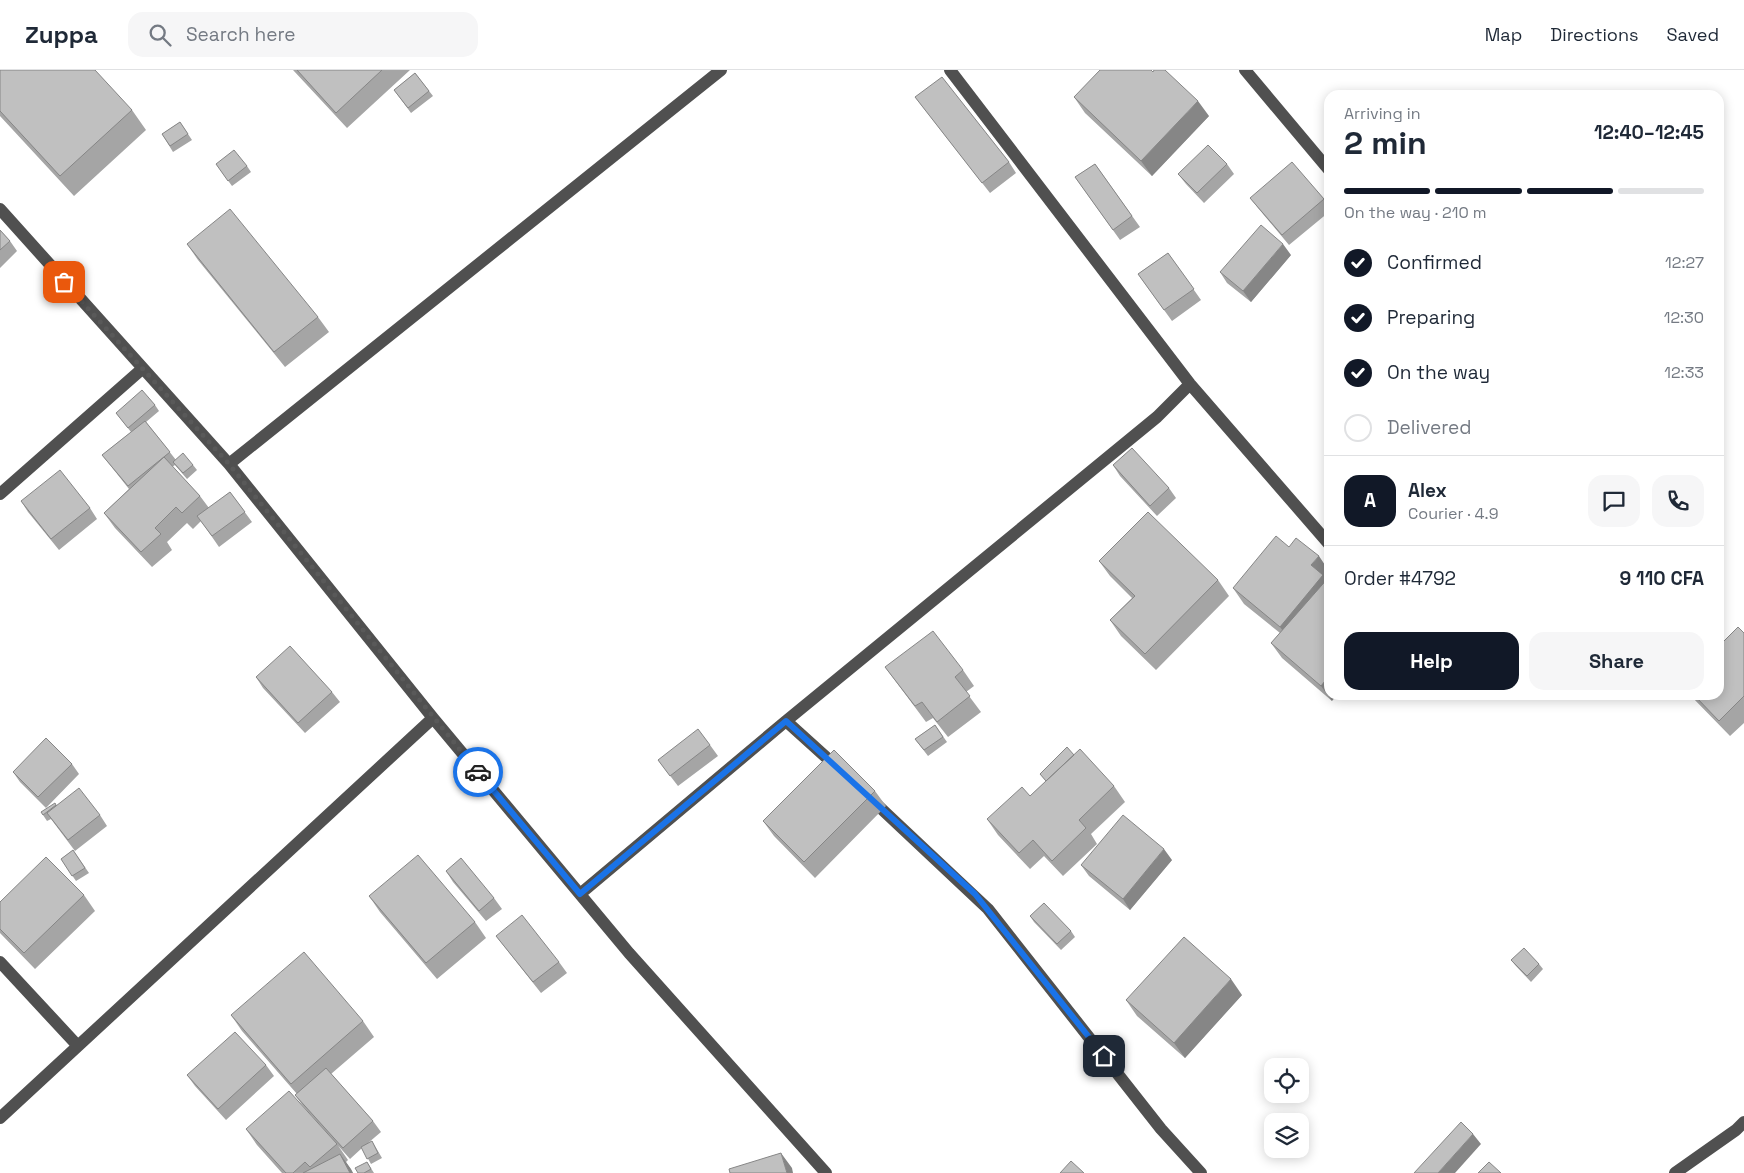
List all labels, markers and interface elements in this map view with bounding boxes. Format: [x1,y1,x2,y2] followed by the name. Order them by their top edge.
[128,12,478,57] search box
[25,19,98,50] text: Zuppa
[146,21,174,49] icon: search
[186,22,295,47] text: Search here
[1485,23,1522,46] text: Map
[1550,23,1639,46] text: Directions
[1667,23,1719,46] text: Saved
[1344,103,1421,124] text: Arriving in
[1594,120,1704,145] text: 12:40–12:45
[1344,123,1427,163] text: 2 min
[1344,202,1487,223] text: On the way · 210 m
[1344,249,1372,277] icon: check
[1387,250,1482,275] text: Confirmed
[1665,252,1704,273] text: 12:27
[43,261,85,303] pin
[50,268,78,296] icon: bag
[1344,304,1372,332] icon: check
[1387,305,1475,330] text: Preparing
[1664,307,1704,328] text: 12:30
[1344,359,1372,387] icon: check
[1387,360,1490,385] text: On the way
[1664,362,1704,383] text: 12:33
[1387,415,1472,440] text: Delivered
[1588,475,1640,527] button: chat
[1652,475,1704,527] button: phone
[1408,478,1447,503] text: Alex
[1364,488,1376,513] text: A
[1408,503,1498,524] text: Courier · 4.9
[1344,566,1456,591] text: Order #4792
[1620,566,1704,591] text: 9 110 CFA
[1344,632,1519,690] button: Help
[1529,632,1704,690] button: Share
[453,747,503,797] courier
[464,758,492,786] icon: car
[1083,1035,1125,1077] pin
[1090,1042,1118,1070] icon: home
[1264,1058,1309,1158] map controls
[1264,1058,1309,1103] button: locate
[1264,1113,1309,1158] button: layers

